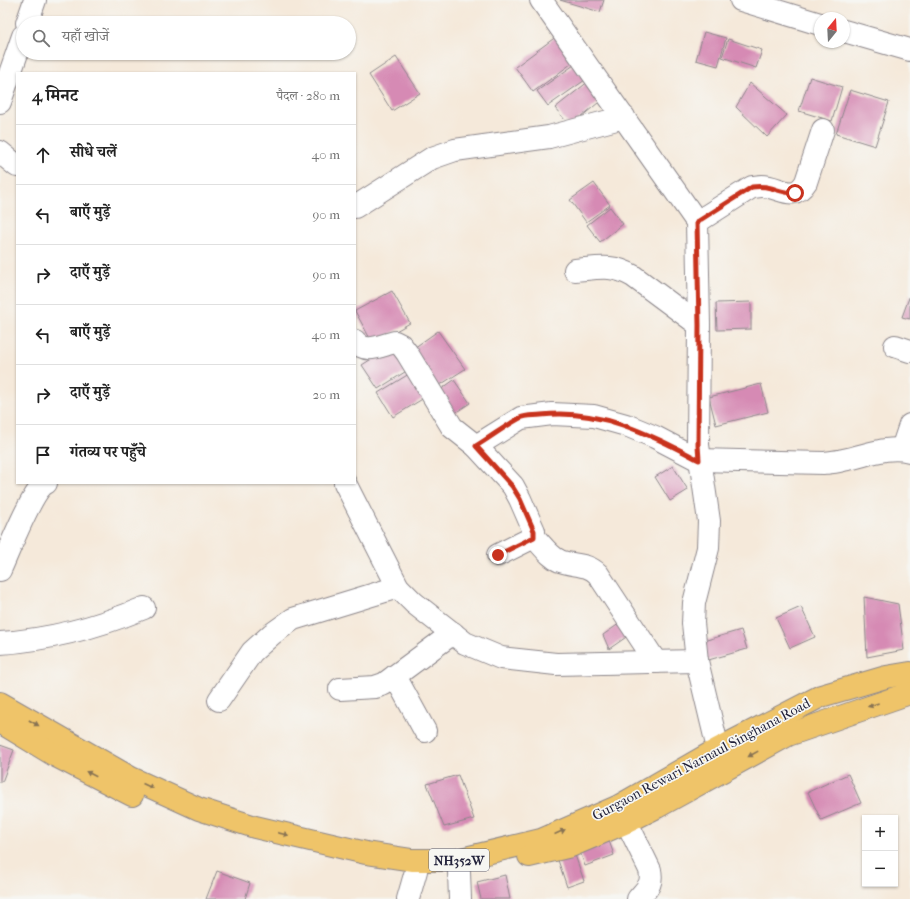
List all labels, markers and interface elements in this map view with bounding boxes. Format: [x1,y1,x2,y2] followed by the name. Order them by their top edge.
[814,12,850,48] north arrow
[16,16,356,60] search box
[30,27,52,49] icon: search
[62,27,109,45] text: यहाँ खोजें
[32,85,78,105] text: 4 मिनट
[277,88,340,103] text: पैदल · 280 m
[70,143,117,161] text: सीधे चलें
[32,144,54,166] icon: ahead
[312,147,340,162] text: 40 m
[786,184,804,202] route start
[70,203,110,221] text: बाएँ मुड़ें
[32,204,54,226] icon: left
[312,207,340,222] text: 90 m
[70,263,110,281] text: दाएँ मुड़ें
[32,264,54,286] icon: right
[312,267,340,282] text: 90 m
[70,323,110,341] text: बाएँ मुड़ें
[32,324,54,346] icon: left
[312,327,340,342] text: 40 m
[70,383,110,401] text: दाएँ मुड़ें
[32,384,54,406] icon: right
[313,387,340,402] text: 20 m
[70,443,146,461] text: गंतव्य पर पहुँचे
[32,444,54,466] icon: arrive
[489,546,507,564] route end
[589,694,814,824] street label: Gurgaon Rewari Narnaul Singhana Road
[867,702,879,708] one-way arrow
[28,719,40,726] one-way arrow
[747,751,759,757] one-way arrow
[85,771,97,777] one-way arrow
[142,783,154,789] one-way arrow
[862,815,898,887] map controls
[862,815,898,851] button: +
[554,828,566,835] one-way arrow
[277,831,289,837] one-way arrow
[429,849,489,871] road number: NH352W
[862,851,898,887] button: −

